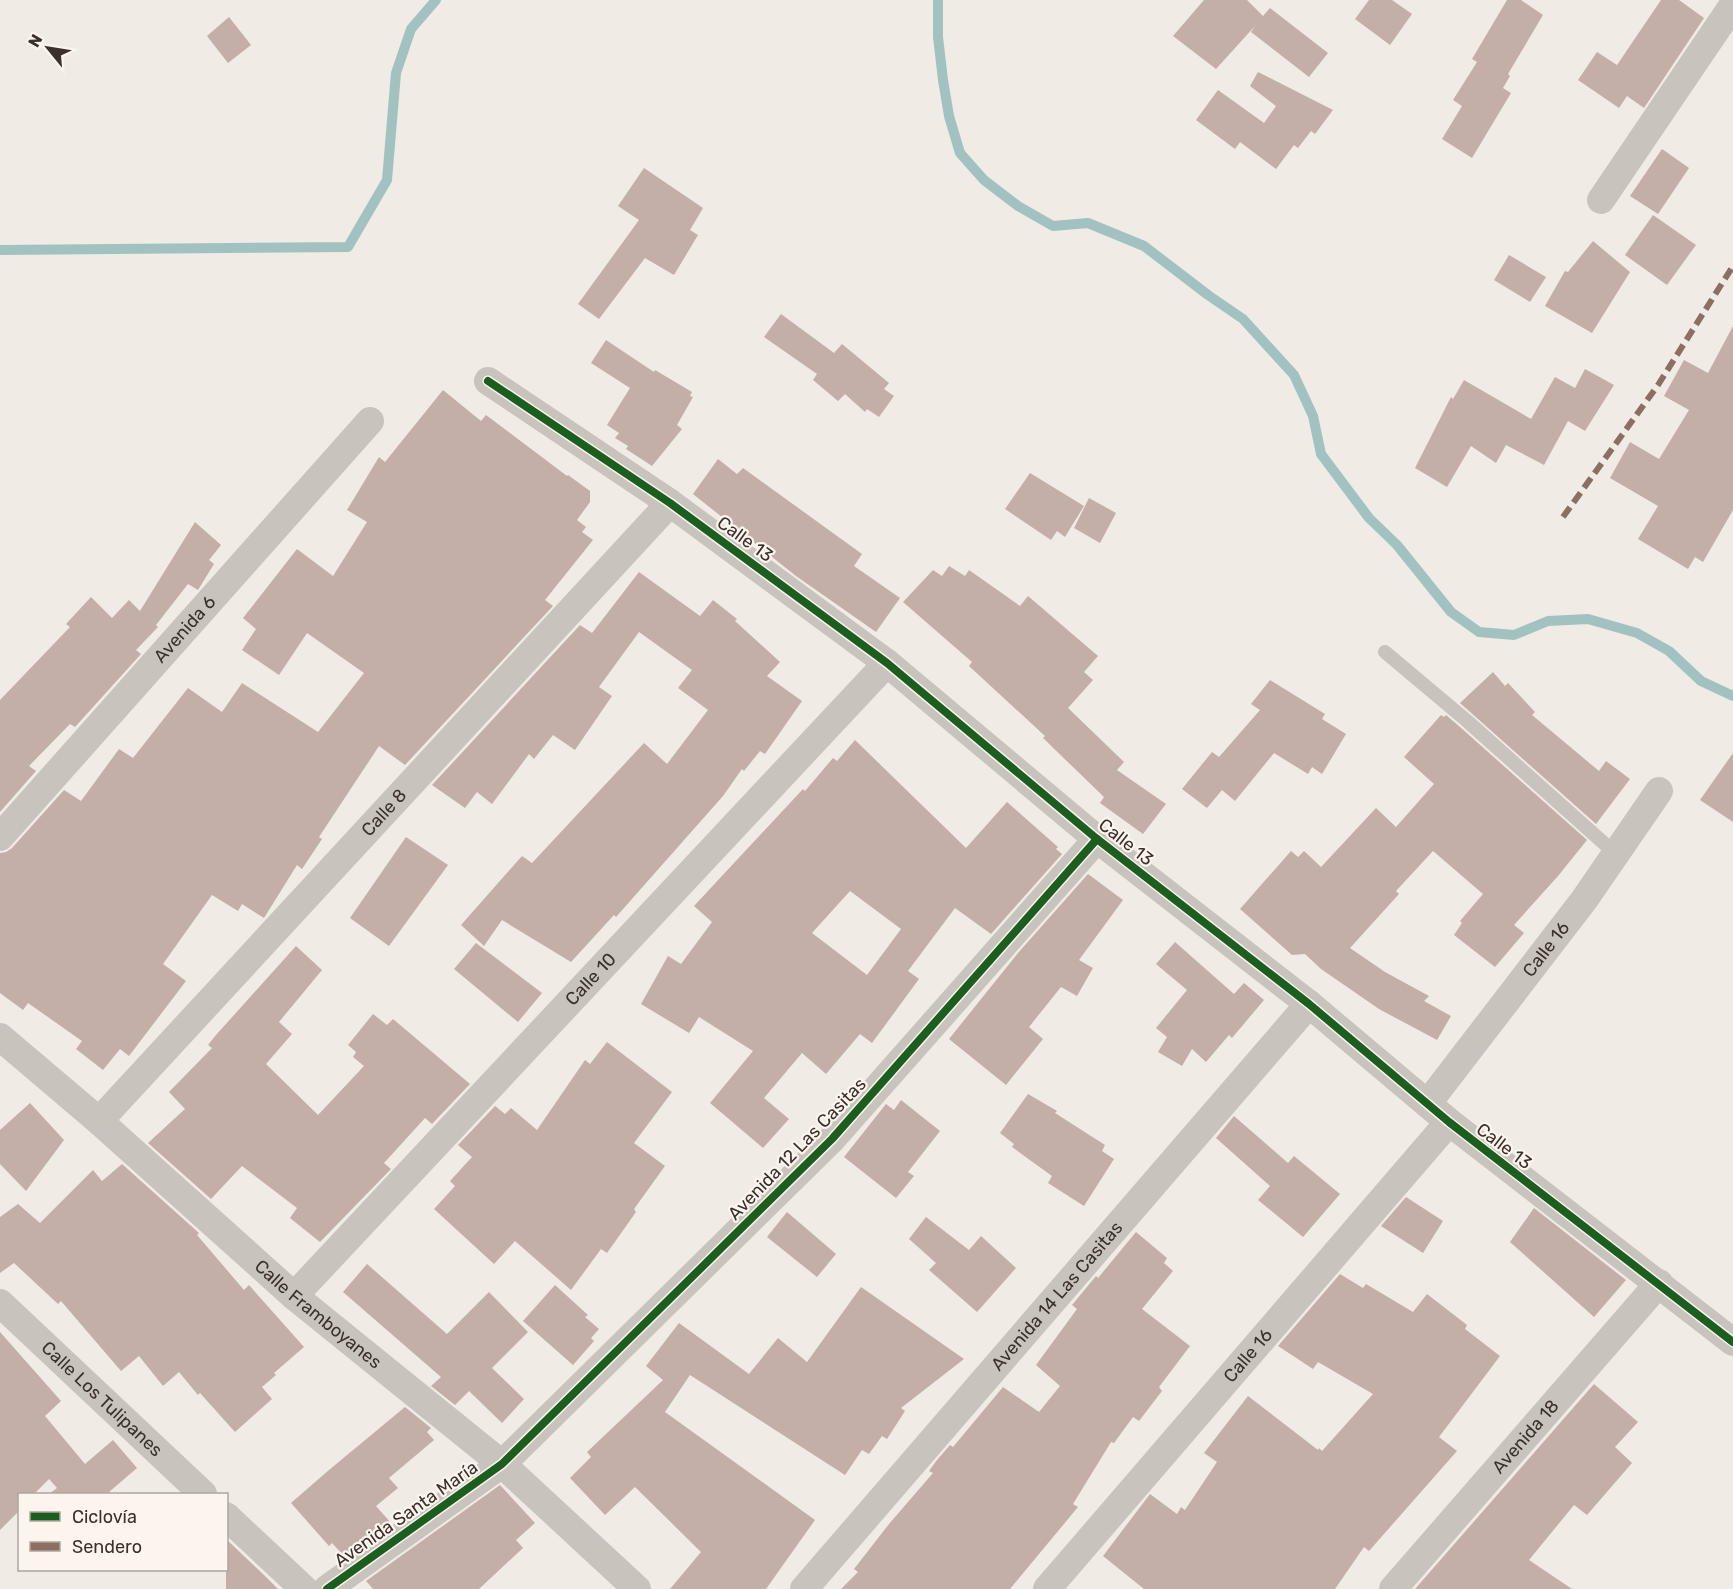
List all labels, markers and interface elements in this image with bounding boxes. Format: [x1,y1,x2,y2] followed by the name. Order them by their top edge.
[18,18,78,78] north arrow
[24,31,47,50] text: N
[713,511,777,567] street label: Calle 13
[149,591,220,667] street label: Avenida 6
[357,784,411,841] street label: Calle 8
[1094,814,1158,870] street label: Calle 13
[1518,917,1574,981] street label: Calle 16
[561,948,621,1010] street label: Calle 10
[723,1073,871,1225] street label: Avenida 12 Las Casitas
[1472,1118,1536,1174] street label: Calle 13
[986,1217,1127,1375] street label: Avenida 14 Las Casitas
[250,1255,386,1373] street label: Calle Framboyanes
[1219,1324,1277,1387] street label: Calle 16
[37,1337,167,1461] street label: Calle Los Tulipanes
[1487,1395,1564,1478] street label: Avenida 18
[330,1456,482,1572] street label: Avenida Santa María
[18,1493,228,1571] legend
[72,1506,137,1528] text: Ciclovía
[72,1536,142,1558] text: Sendero

